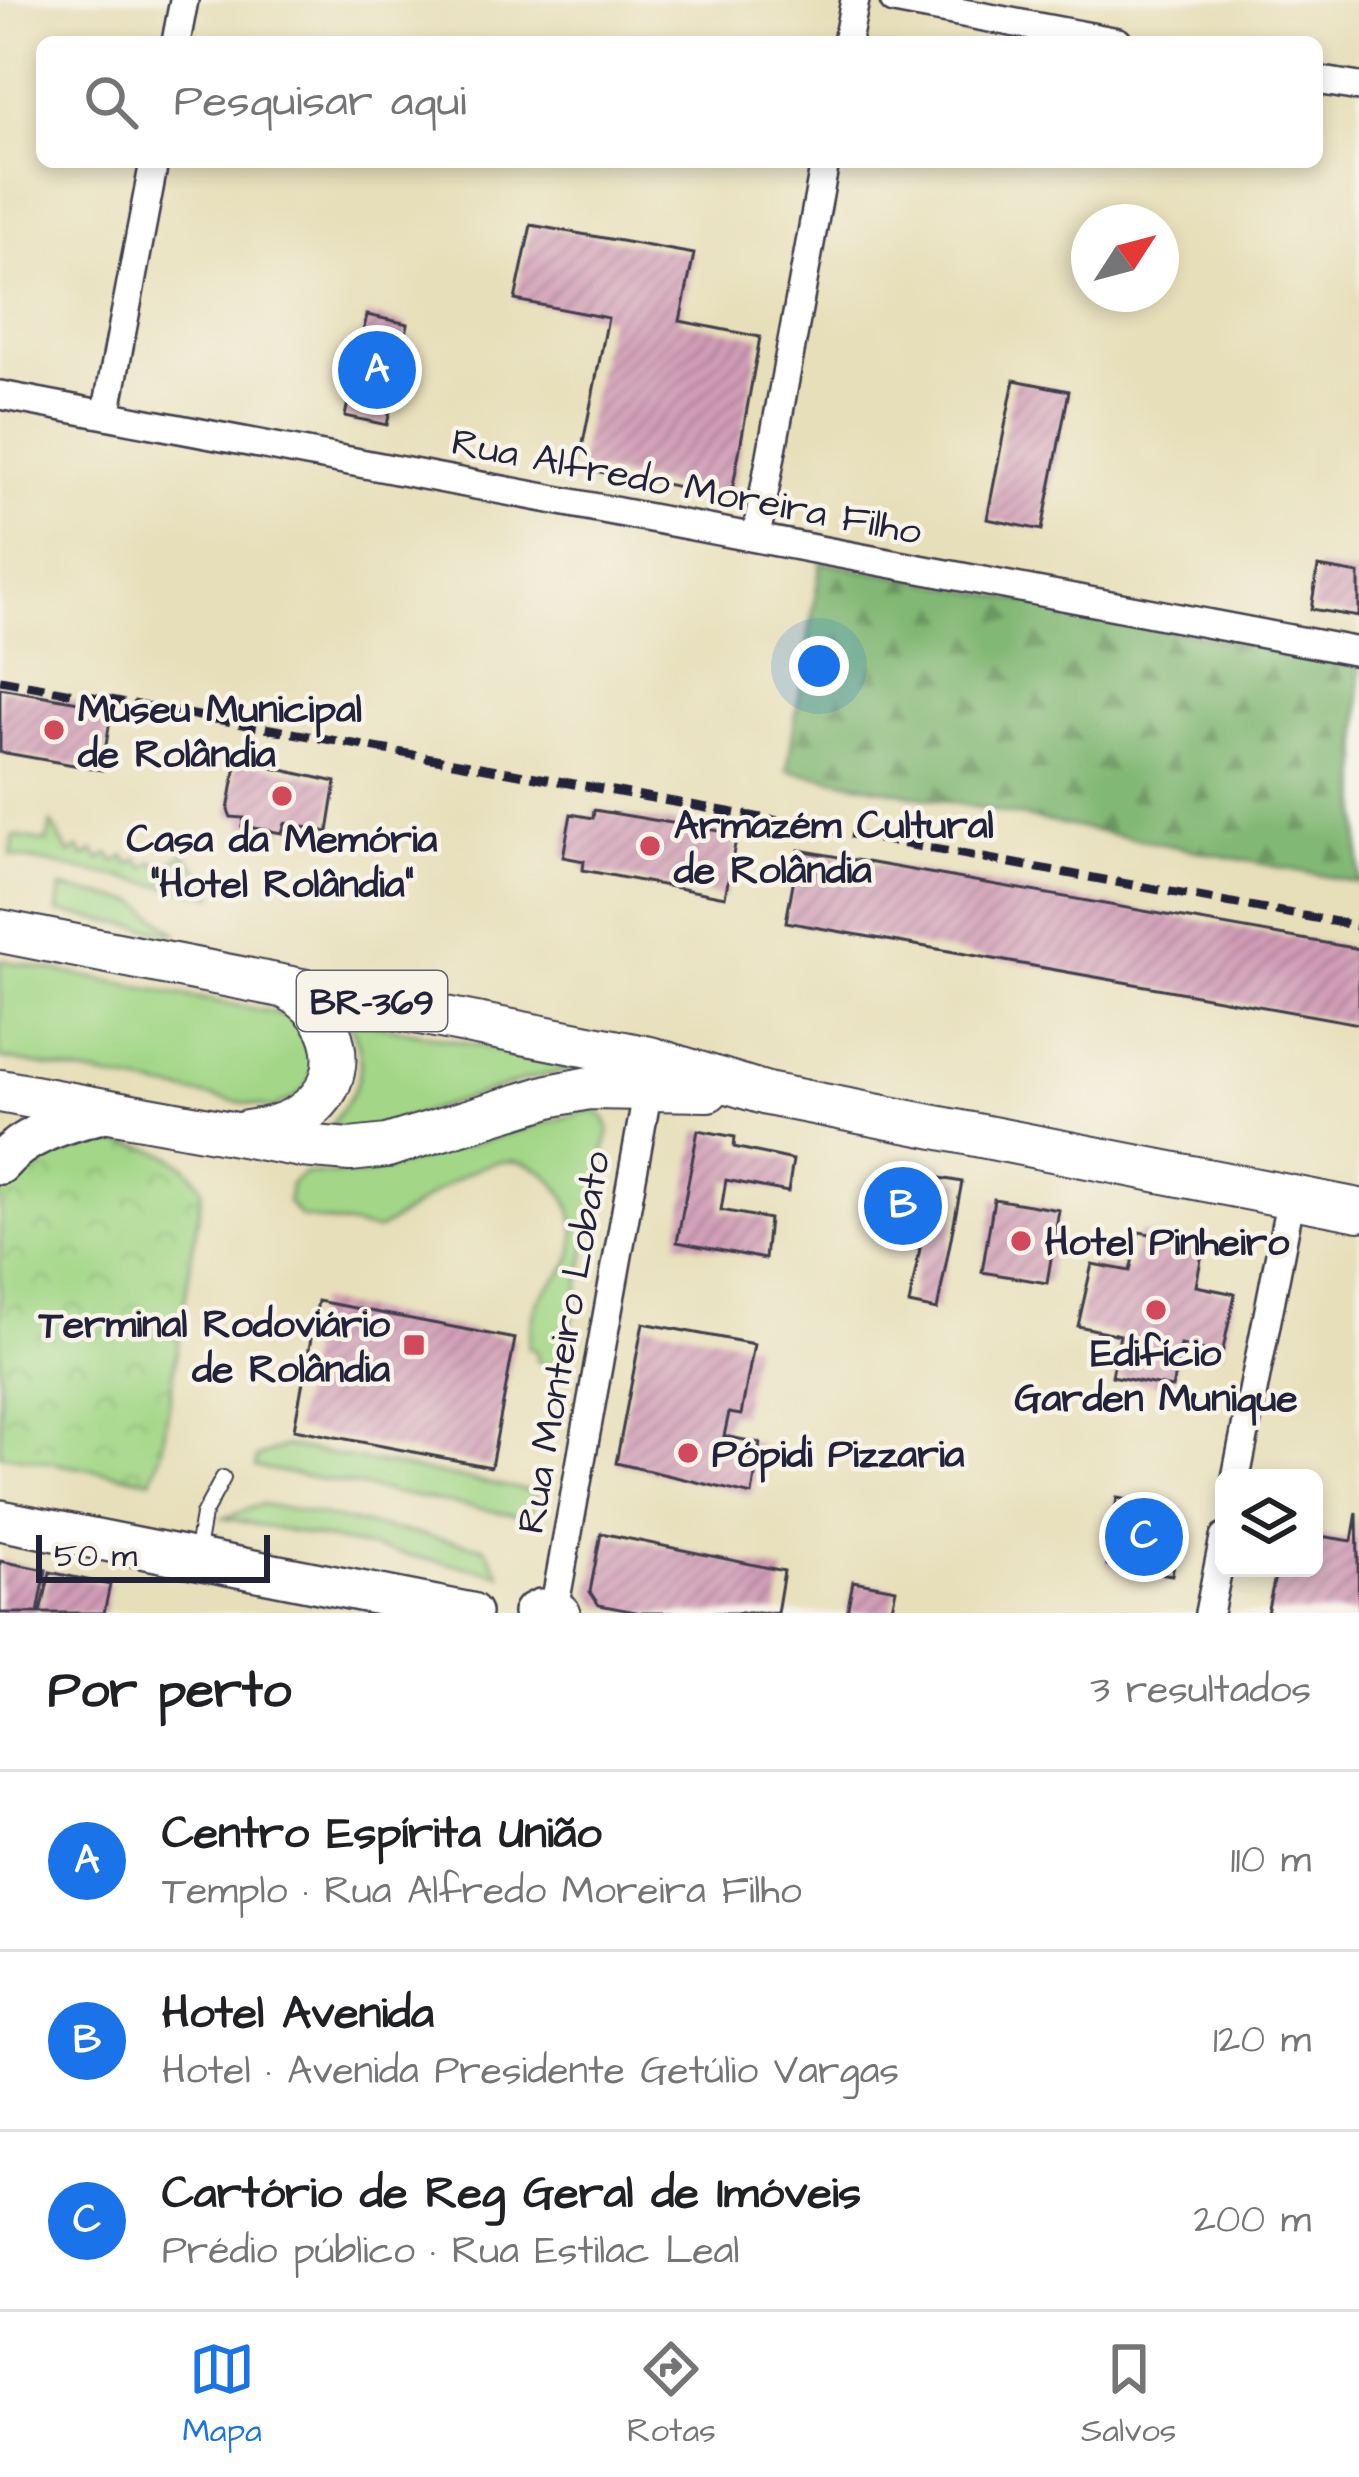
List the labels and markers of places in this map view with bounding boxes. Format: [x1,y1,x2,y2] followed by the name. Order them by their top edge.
[338,325,416,415] pin: A
[77,684,362,783] place label: Museu Municipal de Rolândia
[41,717,67,743] marker: Museu Municipal de Rolândia
[269,783,295,809] marker: Casa da Memória "Hotel Rolândia"
[673,800,994,899] place label: Armazém Cultural de Rolândia
[127,814,438,913] place label: Casa da Memória "Hotel Rolândia"
[637,833,663,859] marker: Armazém Cultural de Rolândia
[864,1161,942,1251] pin: B
[1045,1217,1289,1271] place label: Hotel Pinheiro
[1008,1228,1034,1254] marker: Hotel Pinheiro
[1143,1297,1169,1323] marker: Edifício Garden Munique
[38,1299,390,1398] place label: Terminal Rodoviário de Rolândia
[1015,1328,1297,1427] place label: Edifício Garden Munique
[401,1332,427,1358] marker: Terminal Rodoviário de Rolândia
[712,1429,965,1483] place label: Pópidi Pizzaria
[675,1440,701,1466] marker: Pópidi Pizzaria
[1105,1492,1183,1582] pin: C

